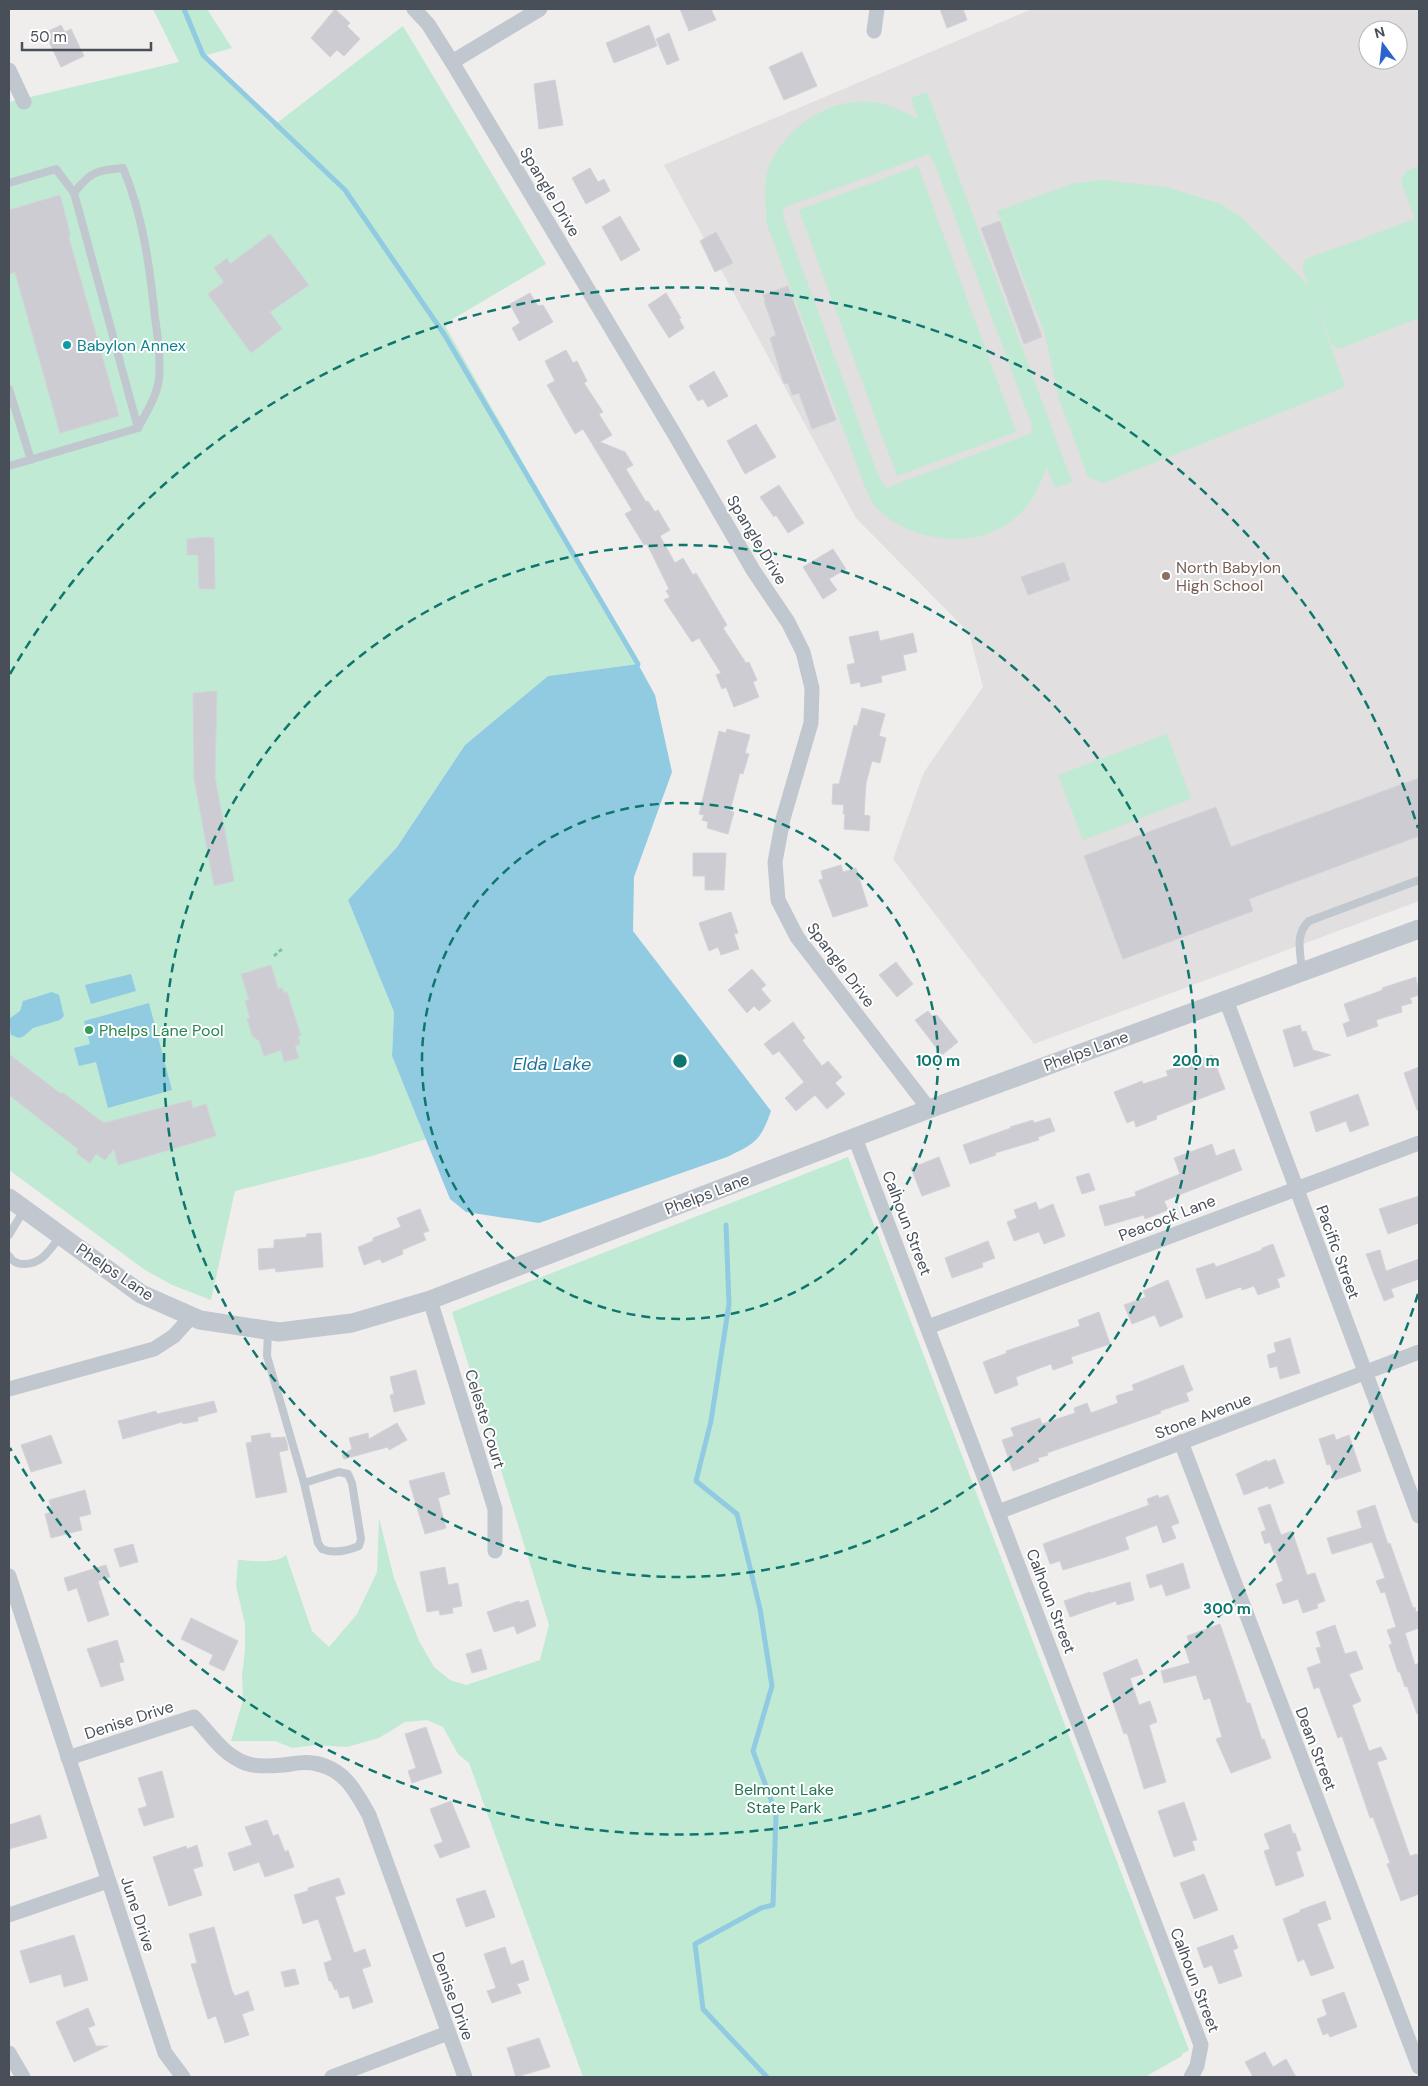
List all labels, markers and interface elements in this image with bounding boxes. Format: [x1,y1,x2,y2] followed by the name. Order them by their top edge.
[22,20,151,52] scale bar
[1358,20,1408,70] north arrow
[1372,22,1387,42] text: N
[30,27,67,47] text: 50 m
[515,143,585,241] street label: Spangle Drive
[77,335,186,356] place label: Babylon Annex
[61,339,73,351] marker: Babylon Annex
[722,491,792,589] street label: Spangle Drive
[1176,557,1281,596] place label: North Babylon High School
[1160,570,1172,582] marker: North Babylon High School
[802,918,880,1012] street label: Spangle Drive
[99,1020,223,1041] place label: Phelps Lane Pool
[83,1024,95,1036] marker: Phelps Lane Pool
[1041,1026,1131,1076] street label: Phelps Lane
[916,1051,960,1071] text: 100 m
[1172,1051,1220,1071] text: 200 m
[513,1052,591,1076] water label: Elda Lake
[671,1052,689,1070] centre of rings
[662,1168,752,1220] street label: Phelps Lane
[877,1168,937,1278] street label: Calhoun Street
[1116,1190,1218,1246] street label: Peacock Lane
[1311,1202,1365,1302] street label: Pacific Street
[72,1238,158,1306] street label: Phelps Lane
[460,1367,510,1471] street label: Celeste Court
[1152,1388,1254,1444] street label: Stone Avenue
[1021,1546,1081,1656] street label: Calhoun Street
[1203,1599,1251,1619] text: 300 m
[82,1696,176,1744] street label: Denise Drive
[1291,1704,1341,1794] street label: Dean Street
[734,1779,834,1818] park label: Belmont Lake State Park
[116,1874,160,1954] street label: June Drive
[1165,1925,1225,2035] street label: Calhoun Street
[427,1949,479,2043] street label: Denise Drive

